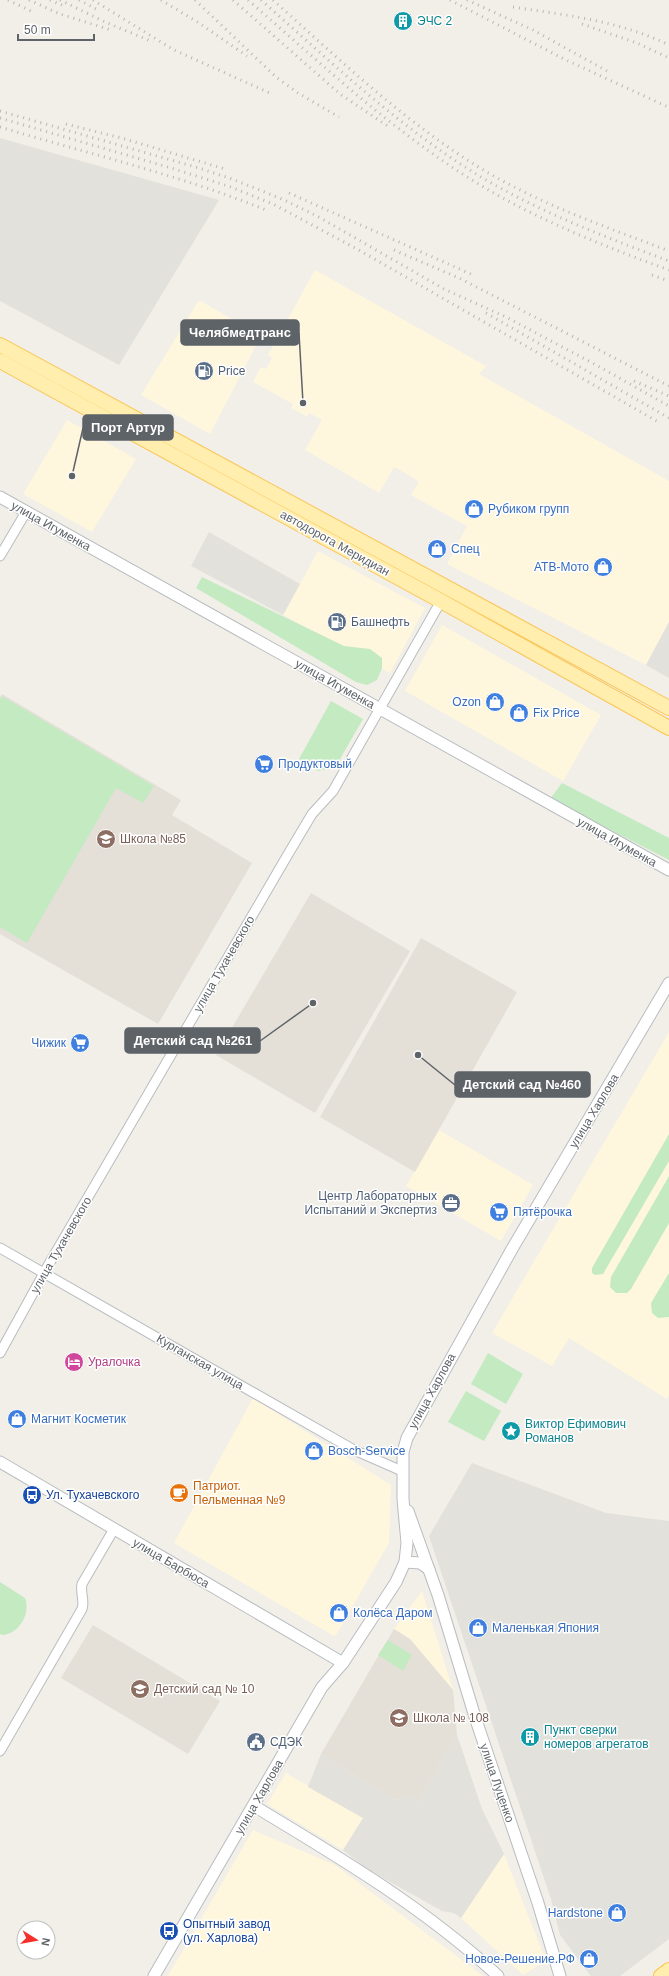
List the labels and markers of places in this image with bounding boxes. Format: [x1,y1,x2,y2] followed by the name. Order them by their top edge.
[392,10,414,32] building icon: ЭЧС 2
[417,14,453,28] place label: ЭЧС 2
[181,320,299,345] callout: Челябмедтранс
[193,360,215,382] fuel station icon: Price
[218,364,246,378] place label: Price
[83,415,173,440] callout: Порт Артур
[463,498,485,520] shop icon: Рубиком групп
[488,502,569,516] place label: Рубиком групп
[426,538,448,560] shop icon: Спец
[451,542,480,556] place label: Спец
[592,556,614,578] shop icon: АТВ-Мото
[534,560,589,574] place label: АТВ-Мото
[326,611,348,633] fuel station icon: Башнефть
[351,615,410,629] place label: Башнефть
[484,691,506,713] shop icon: Ozon
[452,695,481,709] place label: Ozon
[508,702,530,724] shop icon: Fix Price
[533,706,580,720] place label: Fix Price
[253,753,275,775] supermarket icon: Продуктовый
[278,757,352,771] place label: Продуктовый
[95,828,117,850] school or university icon: Школа №85
[120,832,186,846] place label: Школа №85
[125,1028,260,1053] callout: Детский сад №261
[69,1032,91,1054] supermarket icon: Чижик
[31,1036,67,1050] place label: Чижик
[455,1072,590,1097] callout: Детский сад №460
[305,1189,437,1217] place label: Центр Лабораторных Испытаний и Экспертиз
[440,1192,462,1214] office icon: Центр Лабораторных Испытаний и Экспертиз
[488,1201,510,1223] supermarket icon: Пятёрочка
[513,1205,572,1219] place label: Пятёрочка
[63,1351,85,1373] hotel icon: Уралочка
[88,1355,141,1369] place label: Уралочка
[6,1408,28,1430] shop icon: Магнит Косметик
[31,1412,127,1426] place label: Магнит Косметик
[525,1417,626,1445] place label: Виктор Ефимович Романов
[500,1420,522,1442] place icon: Виктор Ефимович Романов
[303,1440,325,1462] shop icon: Bosch-Service
[328,1444,406,1458] place label: Bosch-Service
[193,1479,286,1507] place label: Патриот. Пельменная №9
[168,1482,190,1504] cafe icon: Патриот. Пельменная №9
[21,1484,43,1506] bus stop icon: Ул. Тухачевского
[46,1488,140,1502] place label: Ул. Тухачевского
[328,1602,350,1624] shop icon: Колёса Даром
[353,1606,432,1620] place label: Колёса Даром
[467,1617,489,1639] shop icon: Маленькая Япония
[492,1621,599,1635] place label: Маленькая Япония
[129,1678,151,1700] school or university icon: Детский сад № 10
[154,1682,255,1696] place label: Детский сад № 10
[388,1707,410,1729] school or university icon: Школа № 108
[413,1711,489,1725] place label: Школа № 108
[544,1723,649,1751] place label: Пункт сверки номеров агрегатов
[519,1726,541,1748] building icon: Пункт сверки номеров агрегатов
[245,1731,267,1753] public building icon: СДЭК
[270,1735,302,1749] place label: СДЭК
[606,1902,628,1924] shop icon: Hardstone
[548,1906,603,1920] place label: Hardstone
[183,1917,270,1945] place label: Опытный завод (ул. Харлова)
[158,1920,180,1942] bus stop icon: Опытный завод (ул. Харлова)
[578,1948,600,1970] shop icon: Новое-Решение.РФ
[465,1952,575,1966] place label: Новое-Решение.РФ

